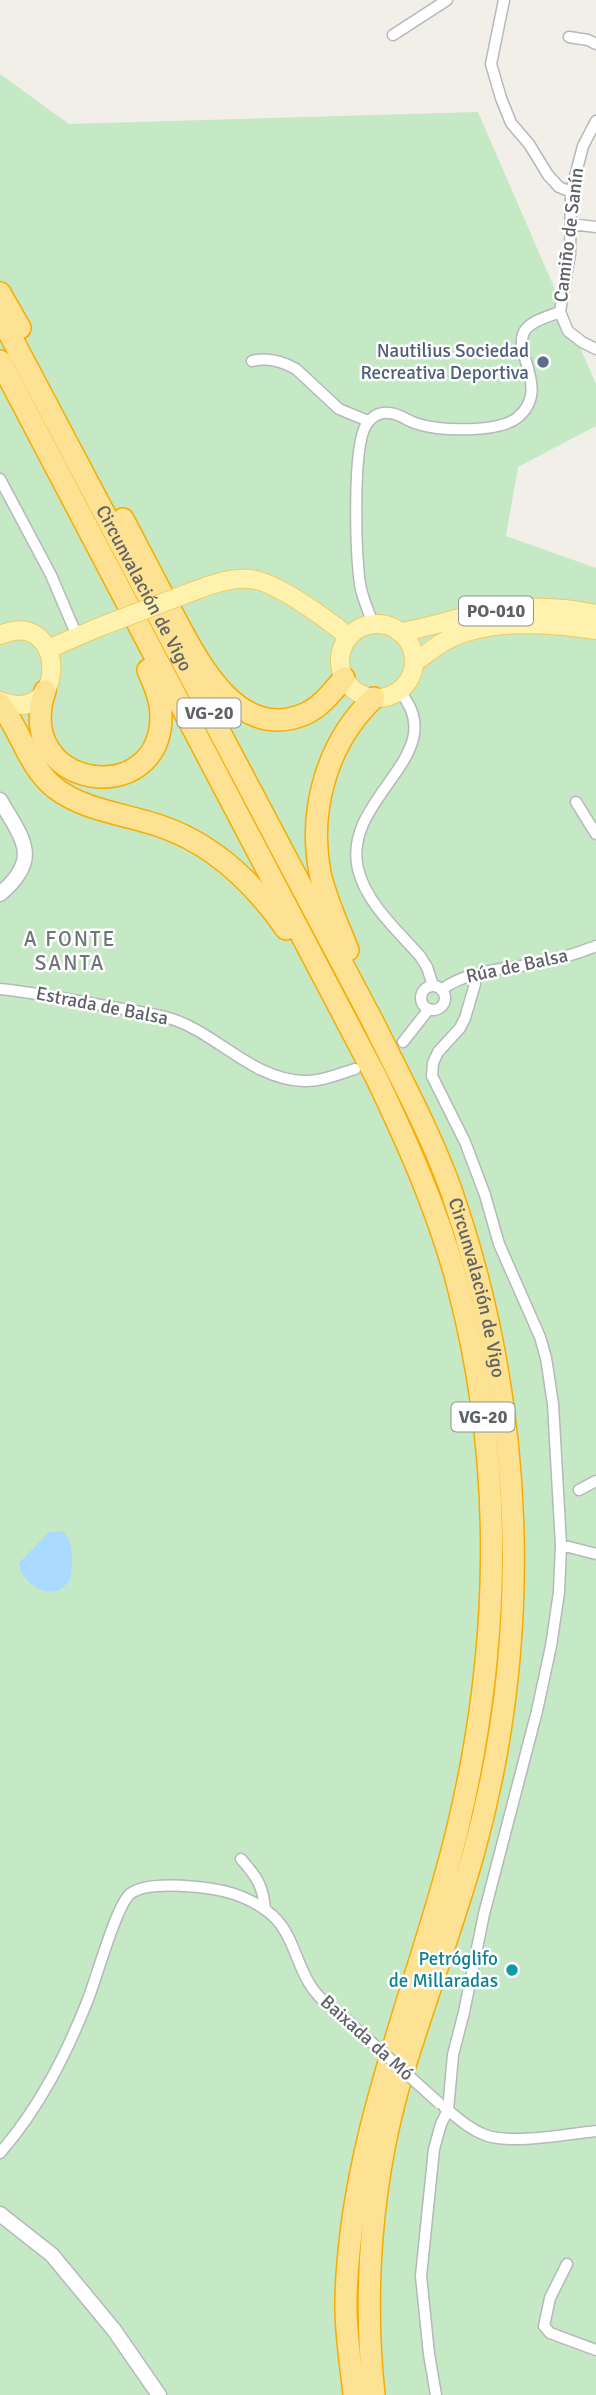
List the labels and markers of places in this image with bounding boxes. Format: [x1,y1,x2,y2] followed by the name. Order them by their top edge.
[360,339,529,385] place label: Nautilius Sociedad Recreativa Deportiva
[535,354,551,370] marker: Nautilius Sociedad Recreativa Deportiva
[389,1947,498,1993] place label: Petróglifo de Millaradas
[504,1962,520,1978] marker: Petróglifo de Millaradas

